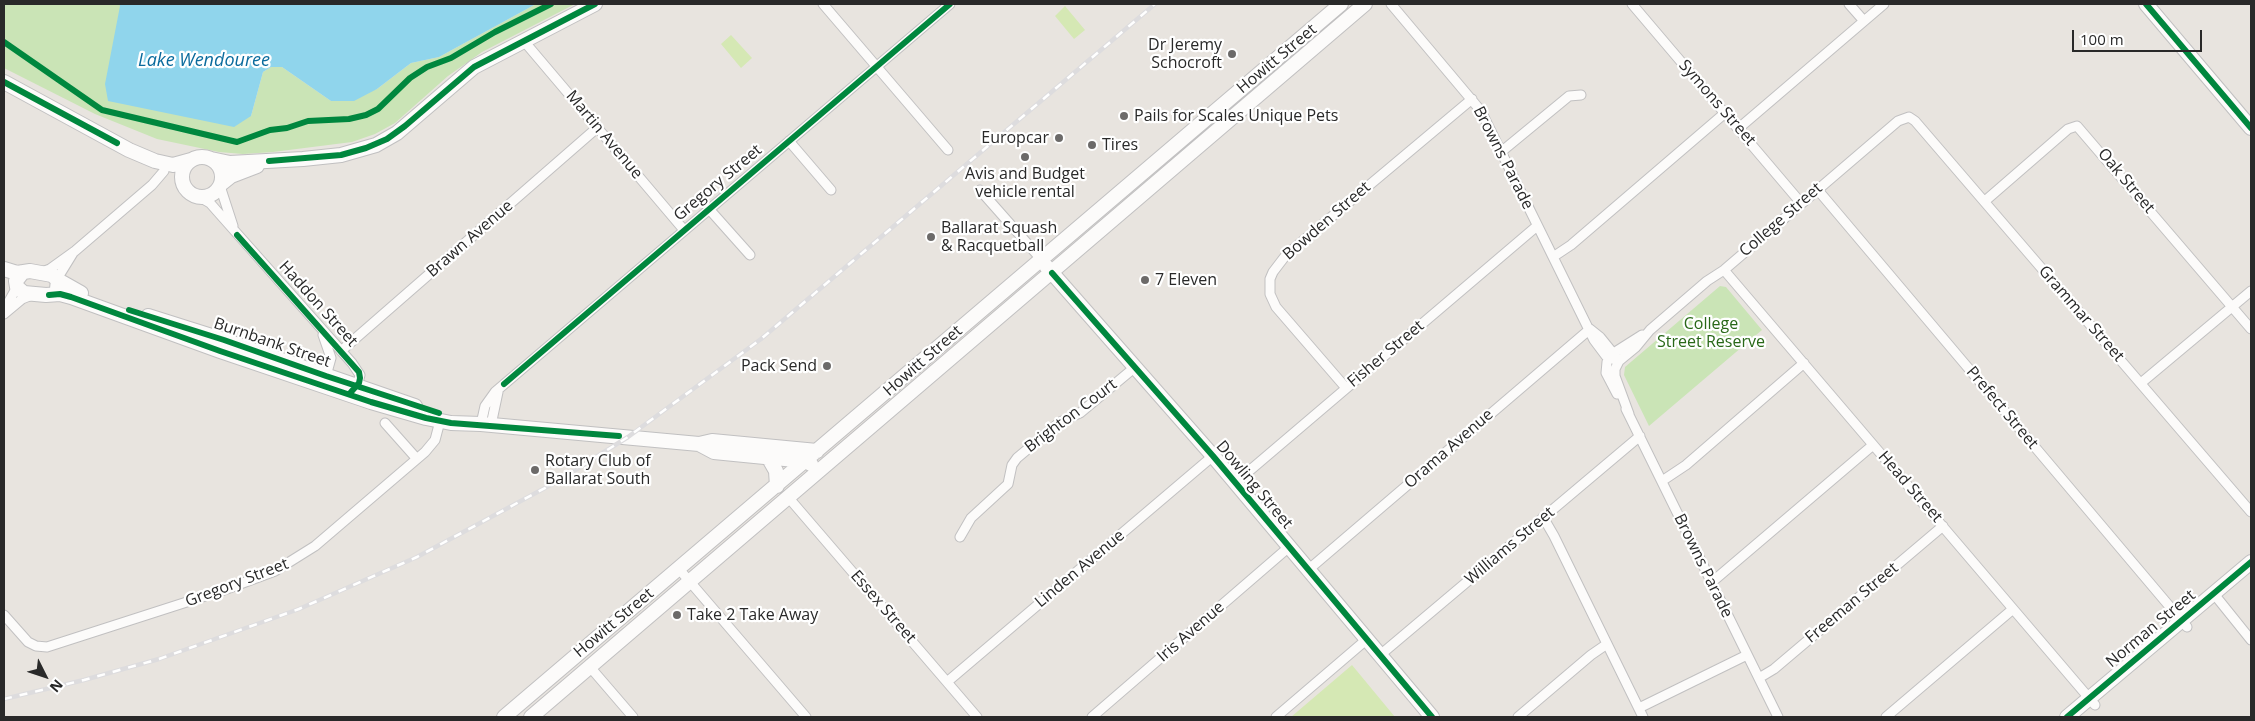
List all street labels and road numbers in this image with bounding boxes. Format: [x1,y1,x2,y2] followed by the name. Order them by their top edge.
[1233,20,1321,98] street label: Howitt Street
[1674,56,1760,150] street label: Symons Street
[562,87,646,183] street label: Martin Avenue
[1469,103,1537,213] street label: Browns Parade
[670,141,766,225] street label: Gregory Street
[2093,145,2159,217] street label: Oak Street
[1279,178,1375,264] street label: Bowden Street
[1736,179,1826,261] street label: College Street
[423,196,517,282] street label: Brawn Avenue
[275,257,361,351] street label: Haddon Street
[2034,262,2128,366] street label: Grammar Street
[211,314,333,372] street label: Burnbank Street
[1344,316,1428,392] street label: Fisher Street
[880,322,966,400] street label: Howitt Street
[1962,363,2042,453] street label: Prefect Street
[1021,375,1121,457] street label: Brighton Court
[1401,405,1497,493] street label: Orama Avenue
[1212,437,1296,533] street label: Dowling Street
[1874,447,1946,527] street label: Head Street
[1461,503,1559,589] street label: Williams Street
[1670,511,1736,621] street label: Browns Parade
[1031,526,1129,612] street label: Linden Avenue
[183,555,291,611] street label: Gregory Street
[1802,559,1902,647] street label: Freeman Street
[846,567,920,647] street label: Essex Street
[570,584,658,662] street label: Howitt Street
[2102,586,2200,672] street label: Norman Street
[1154,598,1228,666] street label: Iris Avenue

